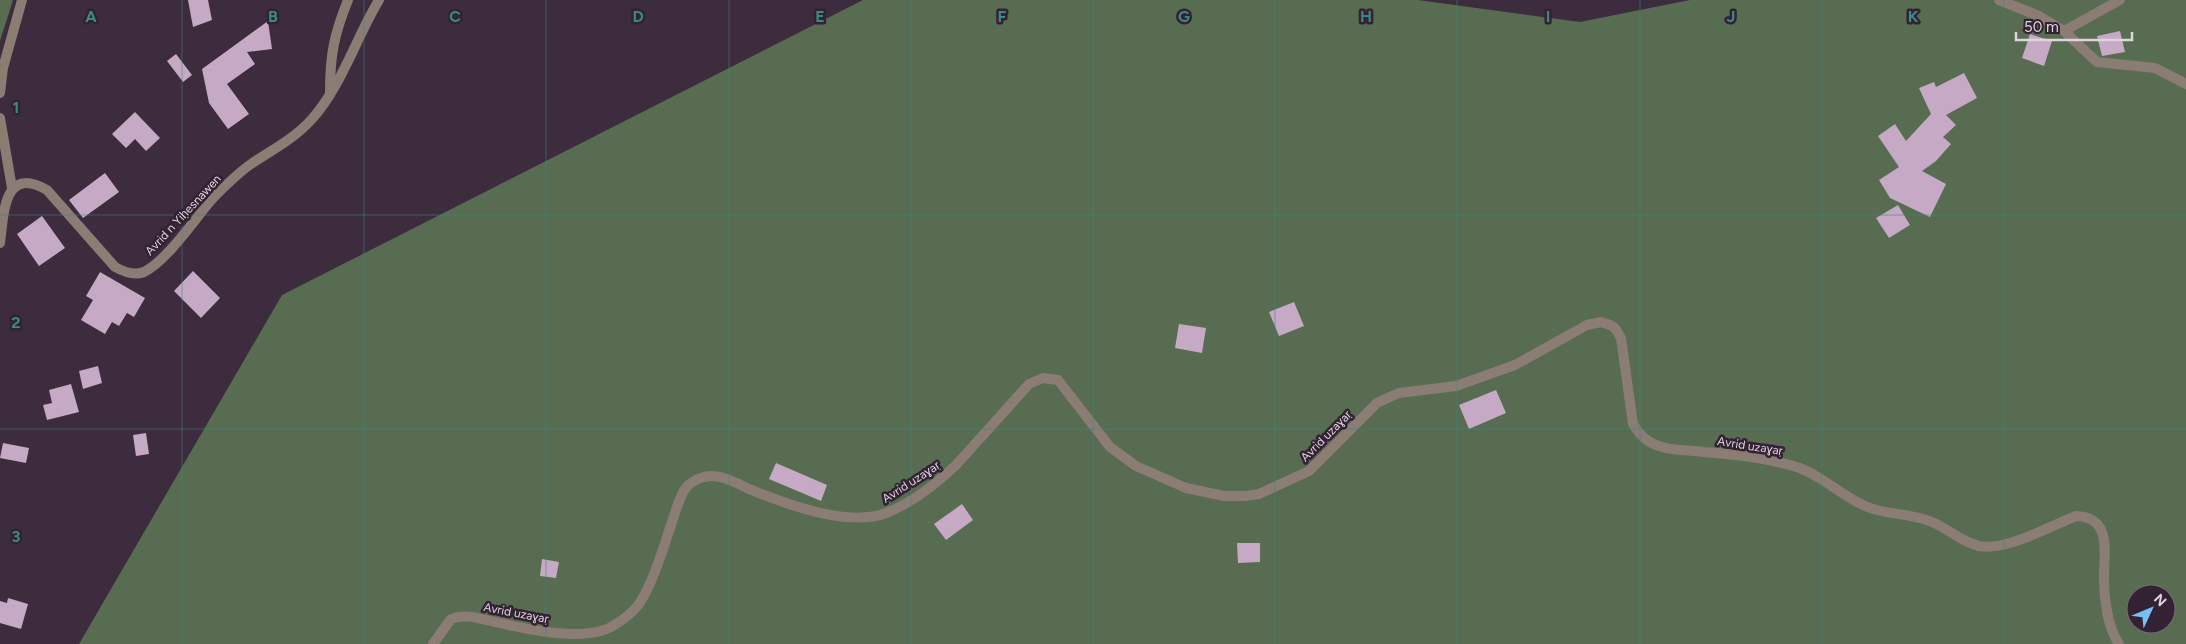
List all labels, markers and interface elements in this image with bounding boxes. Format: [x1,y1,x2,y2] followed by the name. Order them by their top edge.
[85,7,97,26] text: A
[268,7,278,26] text: B
[449,7,461,26] text: C
[632,7,644,26] text: D
[815,7,825,26] text: E
[998,7,1007,26] text: F
[1178,7,1190,26] text: G
[1360,7,1372,26] text: H
[1546,7,1550,26] text: I
[1727,7,1735,26] text: J
[1908,7,1919,26] text: K
[2016,10,2132,42] scale bar
[2024,18,2059,36] text: 50 m
[13,98,19,117] text: 1
[142,172,224,258] street label: Avrid n Yiḥesnawen
[11,313,21,332] text: 2
[1298,408,1354,464] street label: Avrid uzaɣaṛ
[1716,434,1784,458] street label: Avrid uzaɣaṛ
[880,458,942,506] street label: Avrid uzaɣaṛ
[12,527,21,546] text: 3
[2126,584,2176,634] north arrow
[2150,591,2170,610] text: N
[482,600,550,626] street label: Avrid uzaɣaṛ

